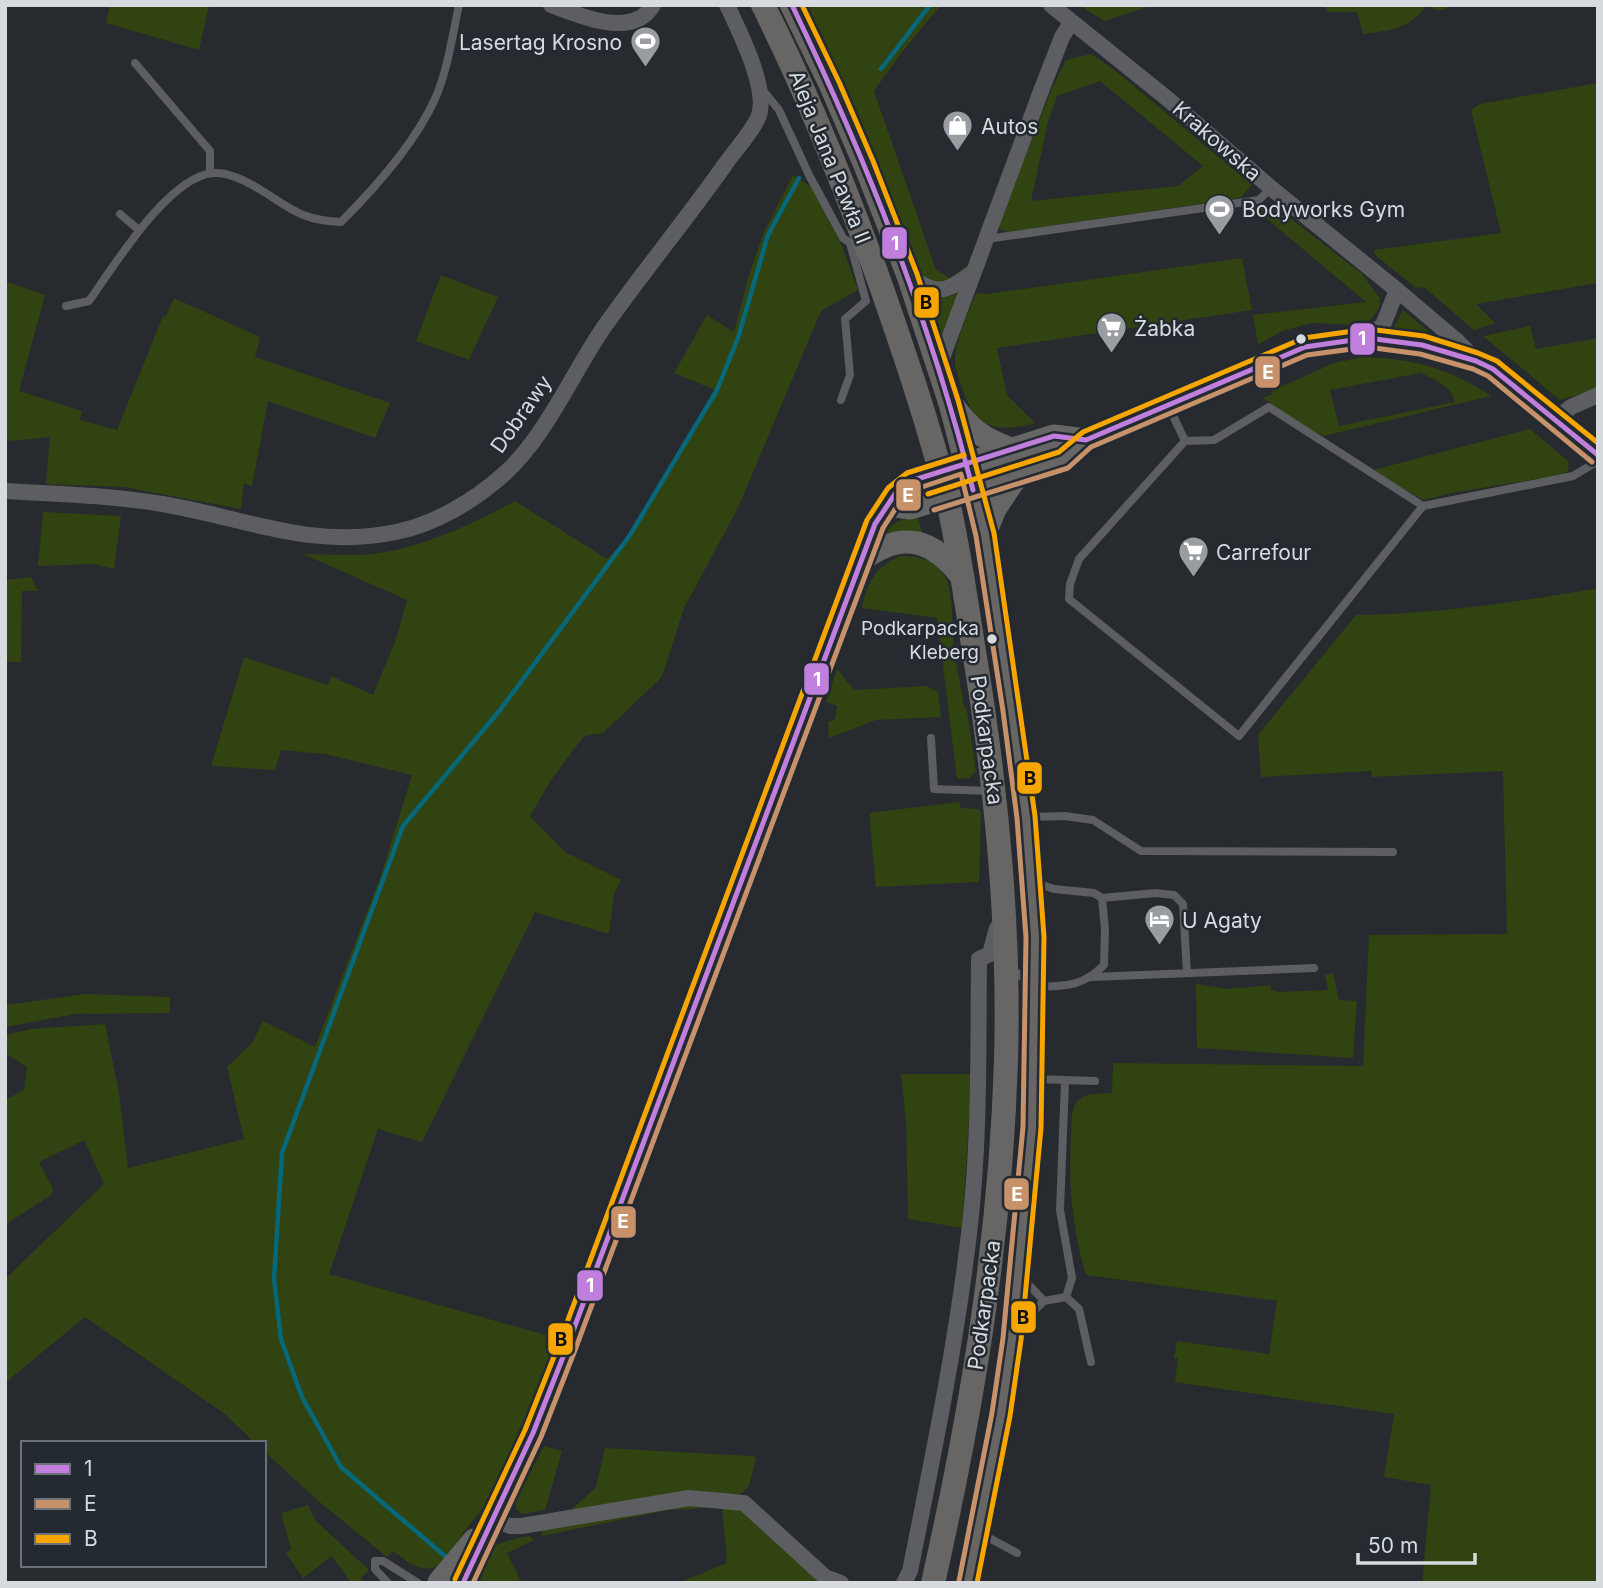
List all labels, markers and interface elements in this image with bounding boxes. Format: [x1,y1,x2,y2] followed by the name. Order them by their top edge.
[628,25,662,69] sports icon: Lasertag Krosno
[459,30,622,55] place label: Lasertag Krosno
[784,67,876,247] street label: Aleja Jana Pawła II
[1168,96,1266,186] street label: Krakowska
[941,109,975,153] shop icon: Autos
[981,114,1038,139] place label: Autos
[1202,192,1236,236] sports icon: Bodyworks Gym
[1242,197,1405,222] place label: Bodyworks Gym
[881,226,908,260] line badge: 1
[891,232,899,255] text: 1
[913,286,940,319] line badge: B
[920,291,932,314] text: B
[1094,311,1128,355] supermarket icon: Żabka
[1134,315,1195,341] place label: Żabka
[1349,322,1376,356] line badge: 1
[1358,327,1366,350] text: 1
[1294,332,1308,346] unlabelled marker
[1254,355,1281,389] line badge: E
[1262,361,1274,384] text: E
[485,370,557,458] street label: Dobrawy
[895,478,922,512] line badge: E
[902,484,914,507] text: E
[1176,535,1210,579] supermarket icon: Carrefour
[1216,540,1311,565] place label: Carrefour
[861,617,979,664] place label: Podkarpacka Kleberg
[985,632,999,646] marker: Podkarpacka Kleberg
[803,662,830,696] line badge: 1
[813,668,821,691] text: 1
[966,674,1008,806] street label: Podkarpacka
[1016,761,1043,795] line badge: B
[1024,767,1036,790] text: B
[1142,903,1176,947] hotel icon: U Agaty
[1182,908,1262,933] place label: U Agaty
[1003,1177,1030,1211] line badge: E
[1011,1183,1023,1206] text: E
[610,1205,637,1239] line badge: E
[617,1210,629,1233] text: E
[963,1239,1005,1371] street label: Podkarpacka
[576,1269,604,1302] line badge: 1
[586,1274,594,1297] text: 1
[1010,1300,1037,1334] line badge: B
[1017,1306,1029,1329] text: B
[547,1322,574,1356] line badge: B
[555,1328,567,1351] text: B
[21,1441,266,1567] legend
[84,1456,93,1481] text: 1
[84,1491,97,1516] text: E
[1358,1522,1475,1566] scale bar
[84,1526,98,1551] text: B
[1368,1533,1418,1558] text: 50 m

